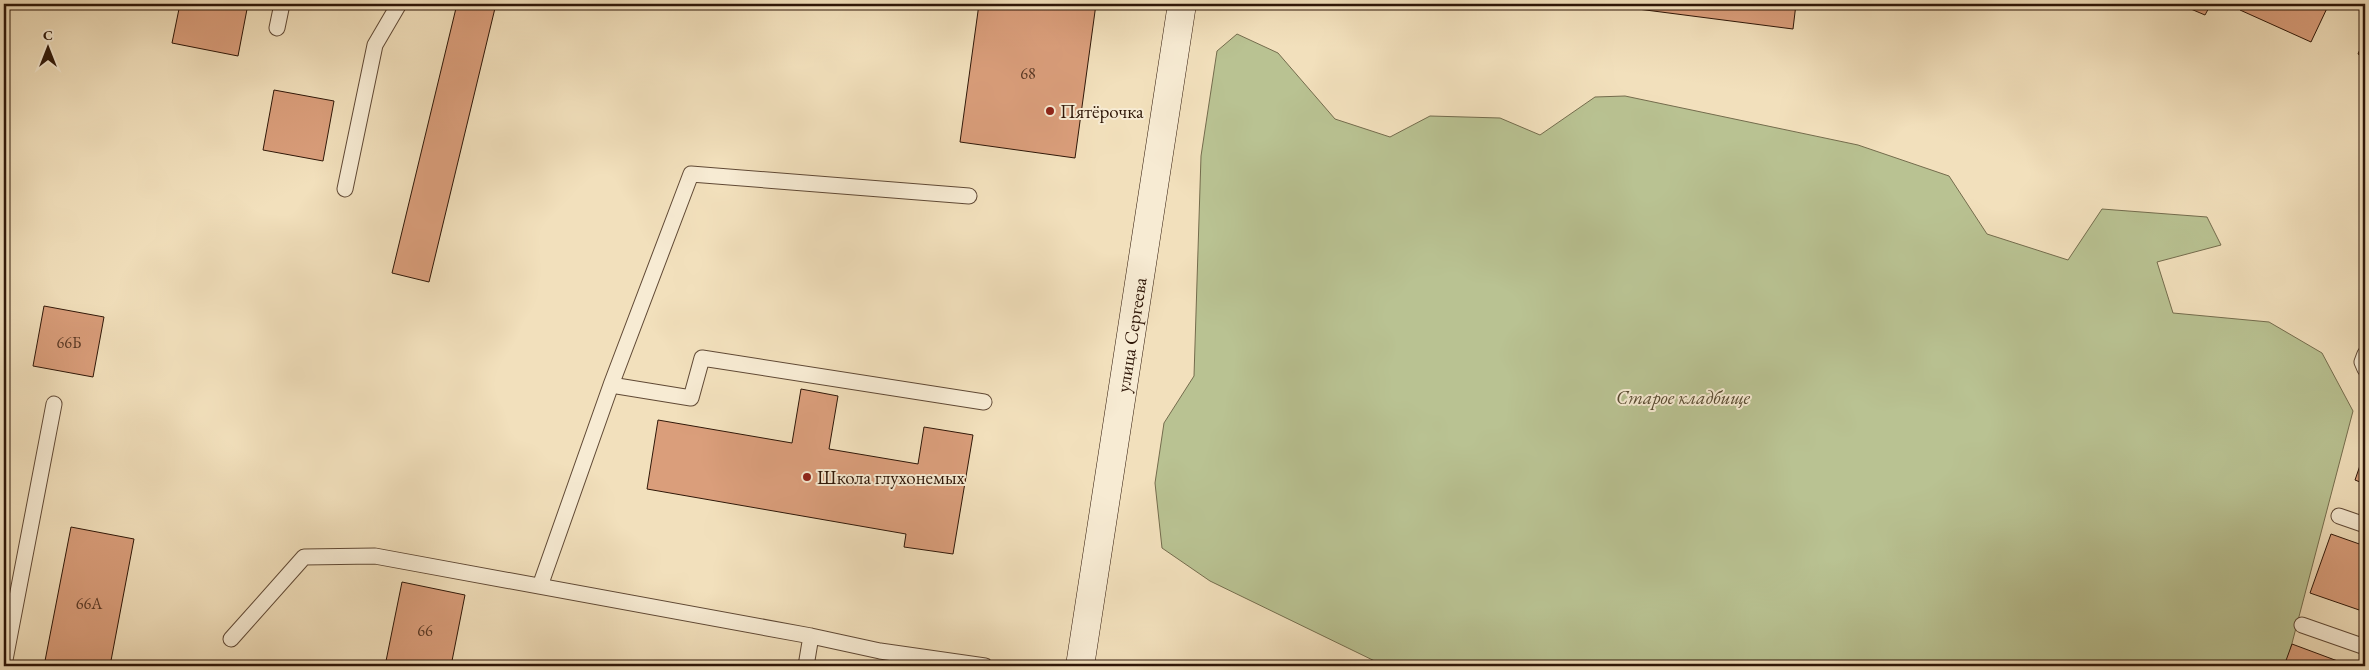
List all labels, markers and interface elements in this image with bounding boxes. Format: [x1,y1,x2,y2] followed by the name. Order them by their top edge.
[22,22,72,72] north arrow
[43,26,53,44] text: С
[1020,63,1036,84] house number: 68
[1060,99,1144,124] place label: Пятёрочка
[1044,105,1056,117] marker: Пятёрочка
[1110,275,1153,394] street label: улица Сергеева
[57,332,81,353] house number: 66Б
[1616,385,1750,410] park label: Старое кладбище
[817,465,965,490] place label: Школа глухонемых
[801,471,813,483] marker: Школа глухонемых
[76,593,103,614] house number: 66А
[417,620,433,641] house number: 66

